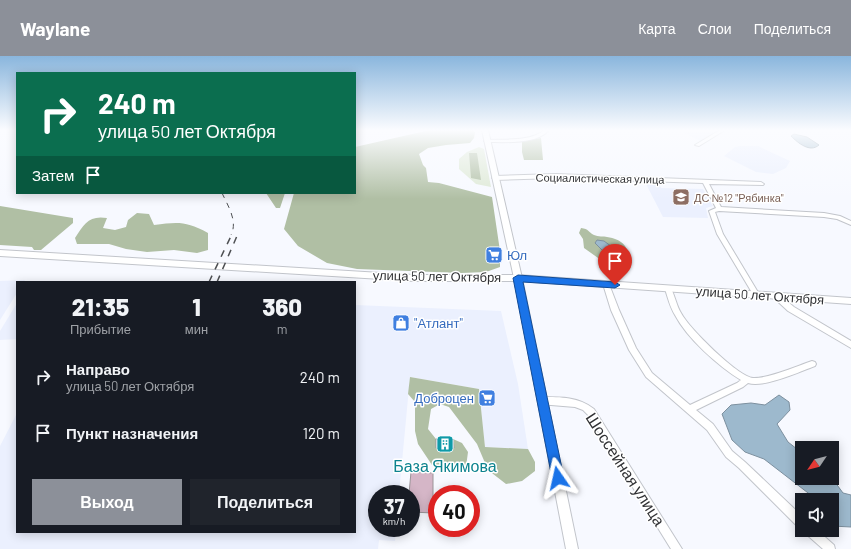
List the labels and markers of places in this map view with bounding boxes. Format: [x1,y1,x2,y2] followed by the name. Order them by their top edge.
[671,187,691,207] school or university icon: ДС №12 "Рябинка"
[694,191,784,204] place label: ДС №12 "Рябинка"
[598,244,632,285] pin
[484,245,504,265] supermarket icon: Юл
[507,247,527,263] place label: Юл
[391,313,411,333] shop icon: "Атлант"
[414,315,463,331] place label: "Атлант"
[477,388,497,408] supermarket icon: Доброцен
[414,390,474,406] place label: Доброцен
[435,434,455,454] building icon: База Якимова
[393,456,497,475] place label: База Якимова

